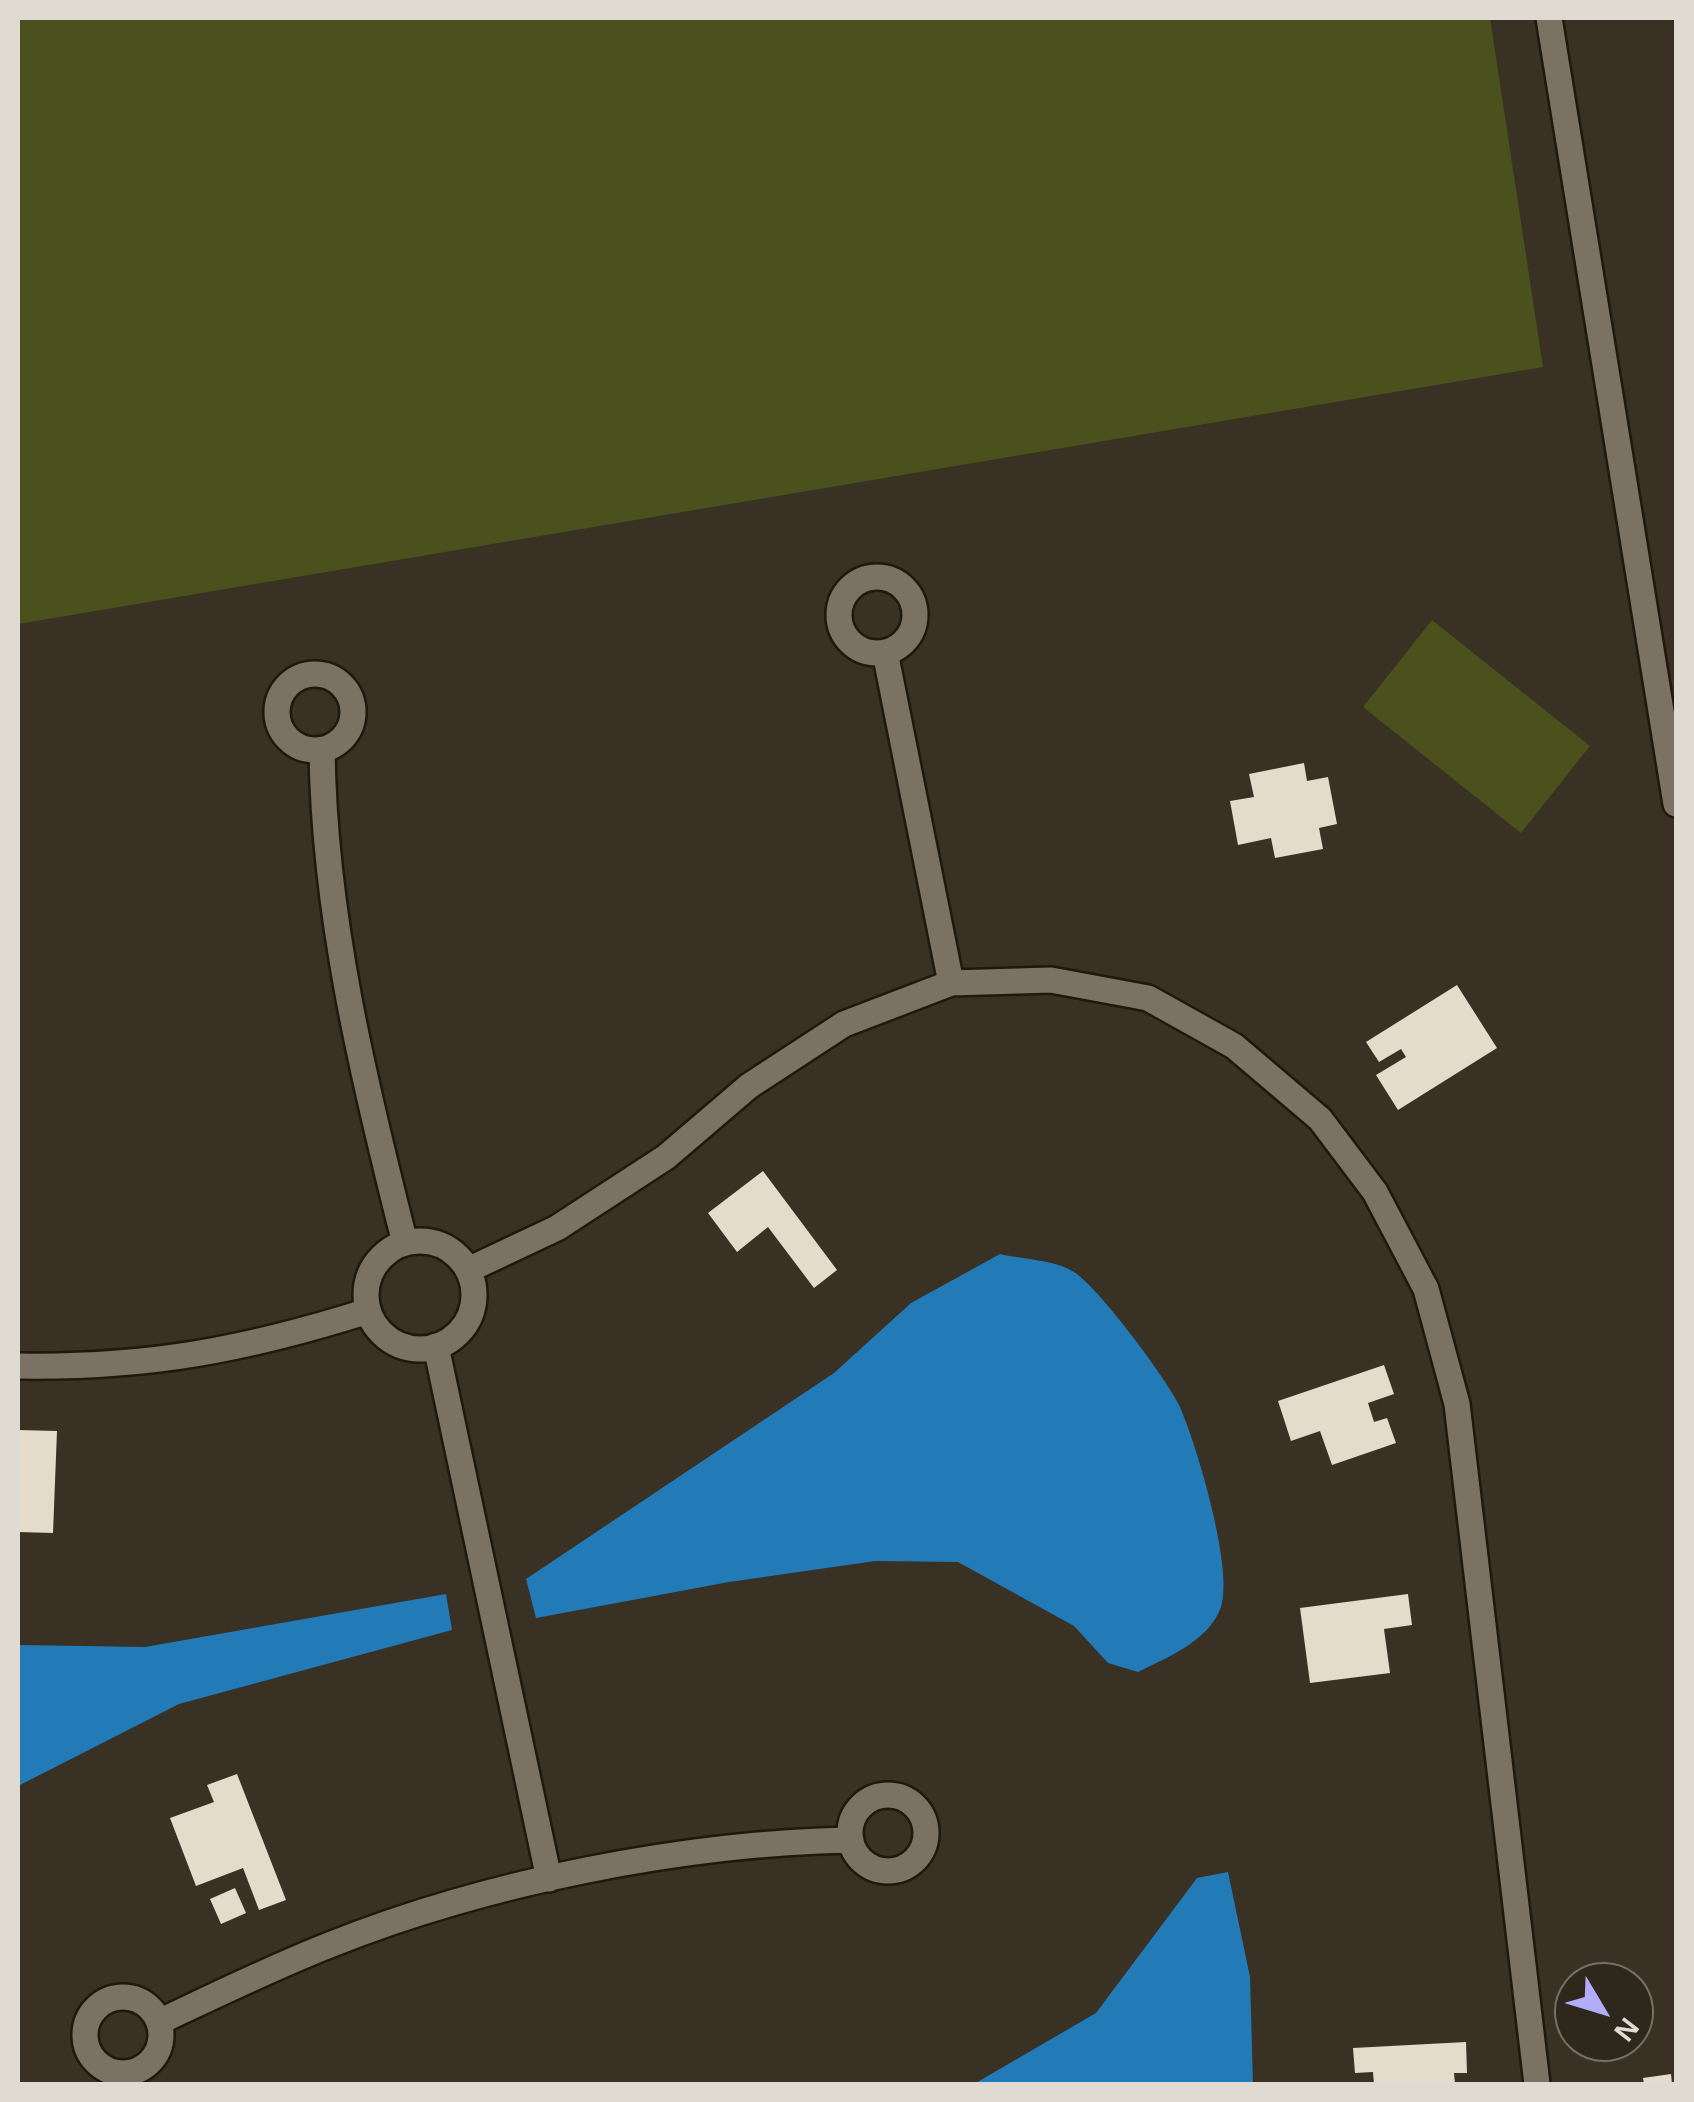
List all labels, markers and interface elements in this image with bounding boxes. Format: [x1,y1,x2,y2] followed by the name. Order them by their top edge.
[1554,1962,1654,2062] north arrow
[1608,2012,1645,2047] text: N

